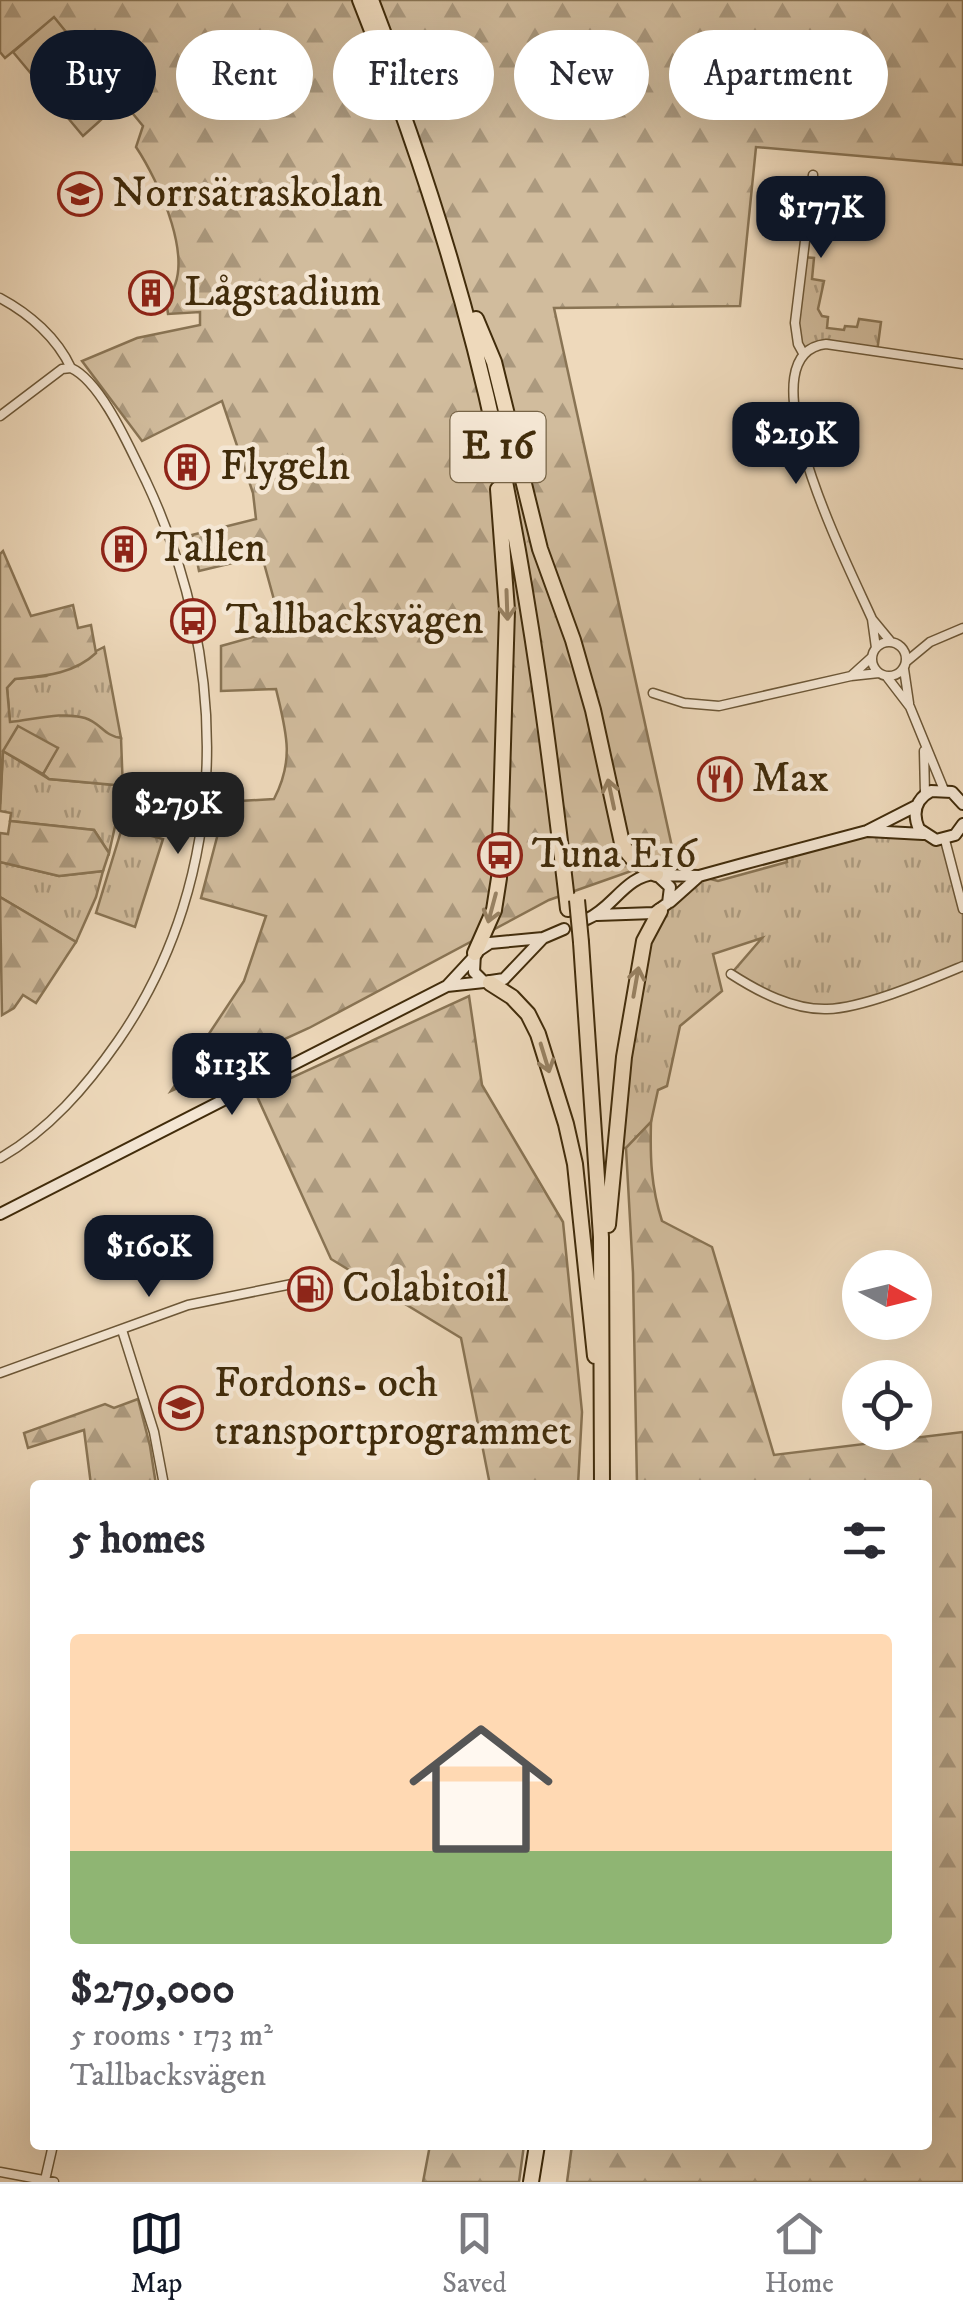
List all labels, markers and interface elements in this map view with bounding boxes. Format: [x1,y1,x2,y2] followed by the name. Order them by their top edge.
[30,30,156,120] chip: Buy
[176,30,313,120] chip: Rent
[333,30,494,120] chip: Filters
[514,30,649,120] chip: New
[669,30,888,120] chip: Apartment
[112,168,383,220] place label: Norrsätraskolan
[57,171,103,217] school or university icon: Norrsätraskolan
[751,176,891,261] pin: $177K
[778,188,864,228] text: $177K
[184,267,381,319] place label: Lågstadium
[128,270,174,316] building icon: Lågstadium
[726,402,866,487] pin: $219K
[450,412,546,482] road number: E 16
[754,414,838,454] text: $219K
[220,441,350,493] place label: Flygeln
[164,444,210,490] building icon: Flygeln
[156,523,266,575] place label: Tallen
[101,526,147,572] building icon: Tallen
[497,588,516,620] one-way arrow
[226,595,484,647] place label: Tallbacksvägen
[170,598,216,644] bus stop icon: Tallbacksvägen
[752,753,829,805] place label: Max
[697,756,743,802] restaurant icon: Max
[108,772,248,857] pin: $279K
[601,779,619,811] one-way arrow
[134,784,222,824] text: $279K
[532,829,699,881] place label: Tuna E16
[477,832,523,878] bus stop icon: Tuna E16
[482,891,501,923] one-way arrow
[628,966,646,999] one-way arrow
[162,1033,302,1118] pin: $113K
[538,1042,556,1074] one-way arrow
[194,1045,270,1085] text: $113K
[79,1215,219,1300] pin: $160K
[106,1227,192,1267] text: $160K
[842,1250,932,1340] north arrow
[842,1250,932,1450] map controls
[342,1263,509,1315] place label: Colabitoil
[287,1266,333,1312] fuel station icon: Colabitoil
[214,1358,572,1458] place label: Fordons- och transportprogrammet
[842,1360,932,1450] button: locate
[158,1385,204,1431] school or university icon: Fordons- och transportprogrammet
[837,1513,892,1568] icon: filters
[70,1514,205,1566] text: 5 homes
[391,1699,571,1879] icon: home
[70,1964,235,2016] text: $279,000
[70,2016,273,2056] text: 5 rooms · 173 m²
[70,2056,266,2096] text: Tallbacksvägen
[129,2206,184,2301] tab: Map
[442,2206,507,2301] tab: Saved
[765,2206,834,2301] tab: Home

